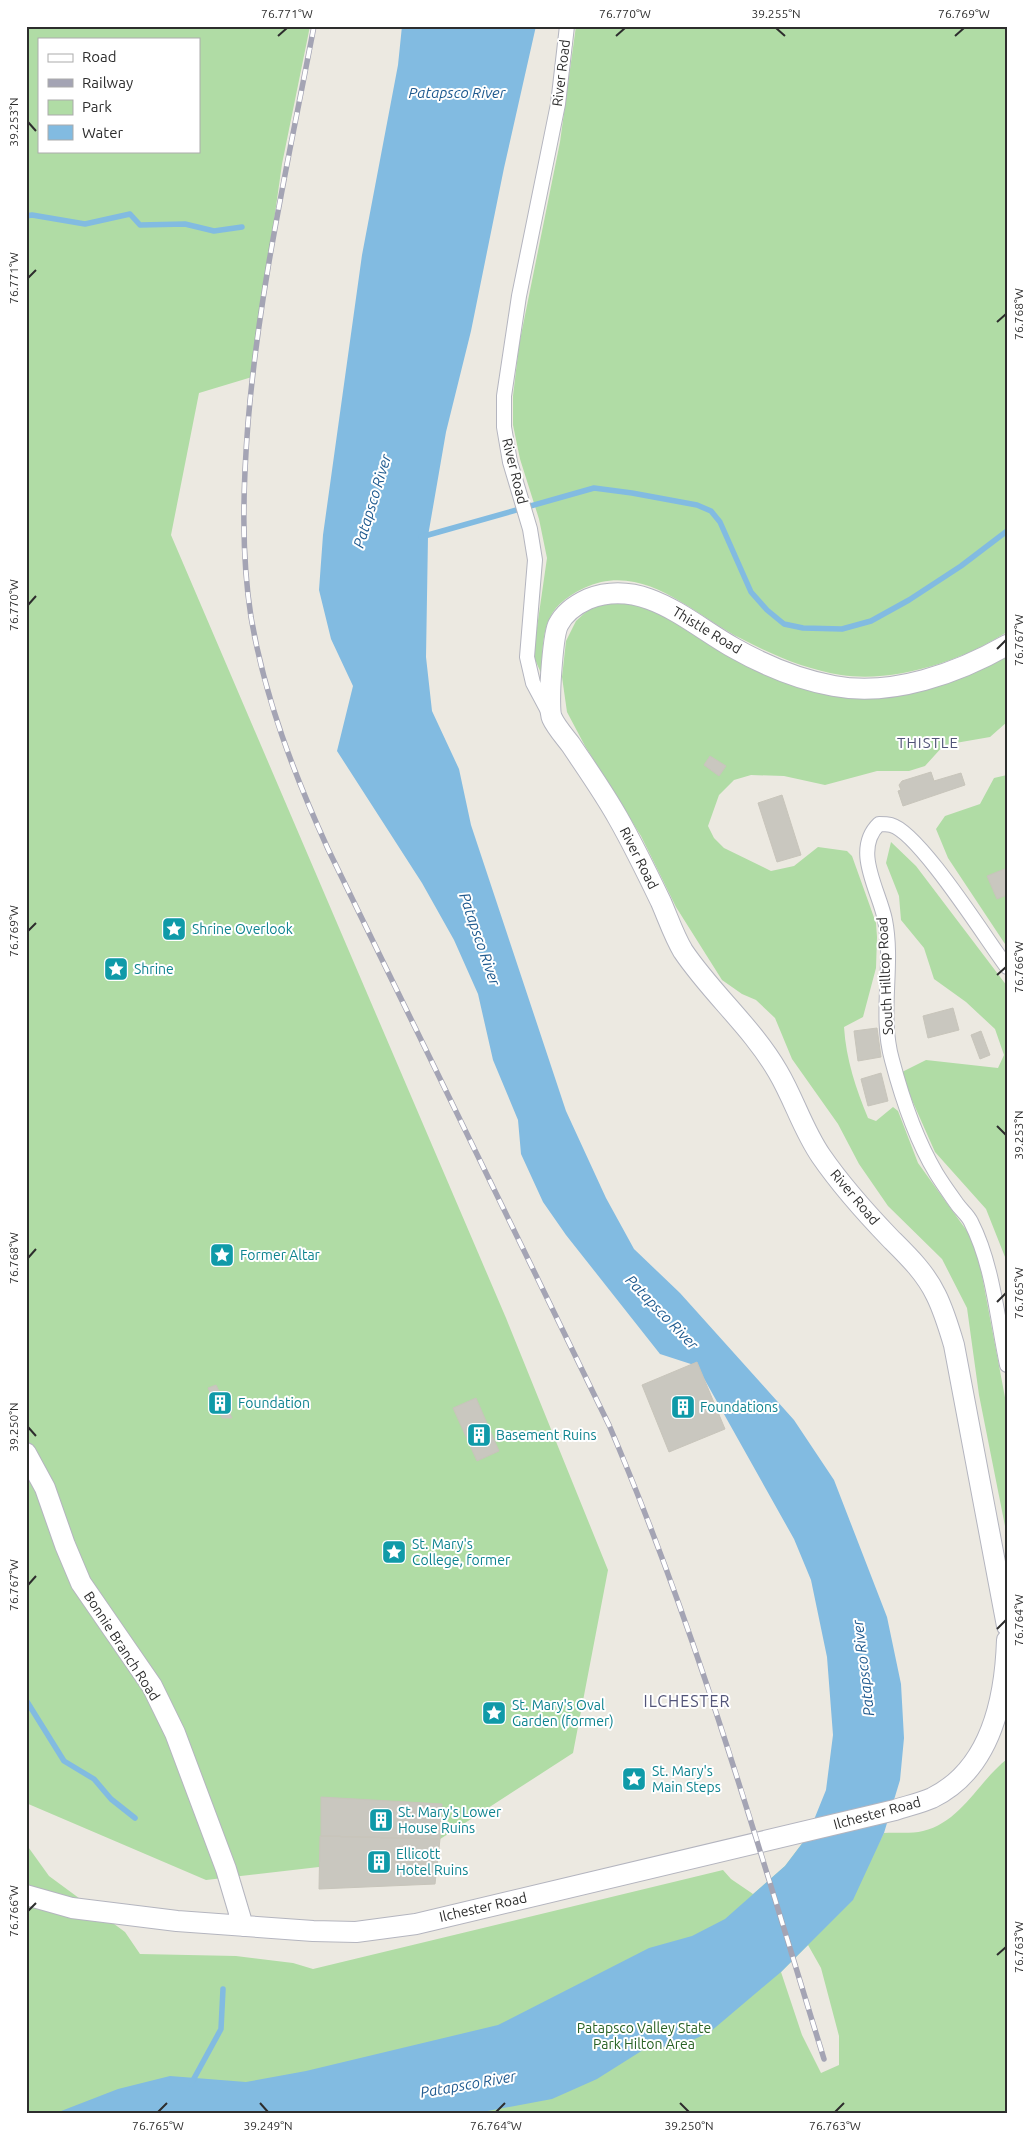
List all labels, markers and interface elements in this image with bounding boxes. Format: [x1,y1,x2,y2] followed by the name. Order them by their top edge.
[261,7,313,20] text: 76.771°W
[599,7,651,20] text: 76.770°W
[751,7,801,20] text: 39.255°N
[938,7,990,20] text: 76.769°W
[38,38,200,152] legend
[549,39,573,107] street label: River Road
[82,48,117,65] text: Road
[82,74,133,91] text: Railway
[409,84,507,101] water label: Patapsco River
[7,97,20,147] text: 39.253°N
[82,98,112,115] text: Park
[82,124,123,141] text: Water
[7,252,20,304] text: 76.771°W
[1012,288,1025,340] text: 76.768°W
[499,436,531,506] street label: River Road
[350,451,395,550] water label: Patapsco River
[7,579,20,631] text: 76.770°W
[670,603,744,657] street label: Thistle Road
[1012,614,1025,666] text: 76.767°W
[897,734,959,751] district label: THISTLE
[617,824,661,892] street label: River Road
[456,890,504,989] water label: Patapsco River
[7,905,20,957] text: 76.769°W
[161,916,187,942] place icon: Shrine Overlook
[874,917,896,1035] street label: South Hilltop Road
[192,921,293,937] place label: Shrine Overlook
[1012,941,1025,993] text: 76.766°W
[103,956,129,982] place icon: Shrine
[134,961,174,977] place label: Shrine
[1012,1110,1025,1160] text: 39.253°N
[827,1166,883,1228] street label: River Road
[7,1232,20,1284] text: 76.768°W
[209,1242,235,1268] place icon: Former Altar
[240,1247,321,1263] place label: Former Altar
[1012,1267,1025,1319] text: 76.765°W
[622,1271,703,1354] water label: Patapsco River
[207,1390,233,1416] building icon: Foundation
[670,1394,696,1420] building icon: Foundations
[238,1395,310,1411] place label: Foundation
[700,1399,778,1415] place label: Foundations
[7,1402,20,1452] text: 39.250°N
[466,1422,492,1448] building icon: Basement Ruins
[496,1427,597,1443] place label: Basement Ruins
[412,1536,511,1568] place label: St. Mary's College, former
[381,1539,407,1565] place icon: St. Mary's College, former
[7,1559,20,1611] text: 76.767°W
[81,1588,163,1704] street label: Bonnie Branch Road
[1012,1594,1025,1646] text: 76.764°W
[849,1618,877,1717] water label: Patapsco River
[644,1692,730,1710] district label: ILCHESTER
[512,1697,614,1729] place label: St. Mary's Oval Garden (former)
[481,1700,507,1726] place icon: St. Mary's Oval Garden (former)
[652,1763,721,1795] place label: St. Mary's Main Steps
[621,1766,647,1792] place icon: St. Mary's Main Steps
[832,1794,922,1832] street label: Ilchester Road
[398,1804,502,1836] place label: St. Mary's Lower House Ruins
[368,1807,394,1833] building icon: St. Mary's Lower House Ruins
[396,1846,468,1878] place label: Ellicott Hotel Ruins
[366,1849,392,1875] building icon: Ellicott Hotel Ruins
[7,1885,20,1937] text: 76.766°W
[438,1889,528,1925] street label: Ilchester Road
[1012,1921,1025,1973] text: 76.763°W
[577,2020,711,2052] park label: Patapsco Valley State Park Hilton Area
[419,2067,518,2101] water label: Patapsco River
[132,2119,184,2132] text: 76.765°W
[243,2119,293,2132] text: 39.249°N
[470,2119,522,2132] text: 76.764°W
[664,2119,714,2132] text: 39.250°N
[809,2119,861,2132] text: 76.763°W

